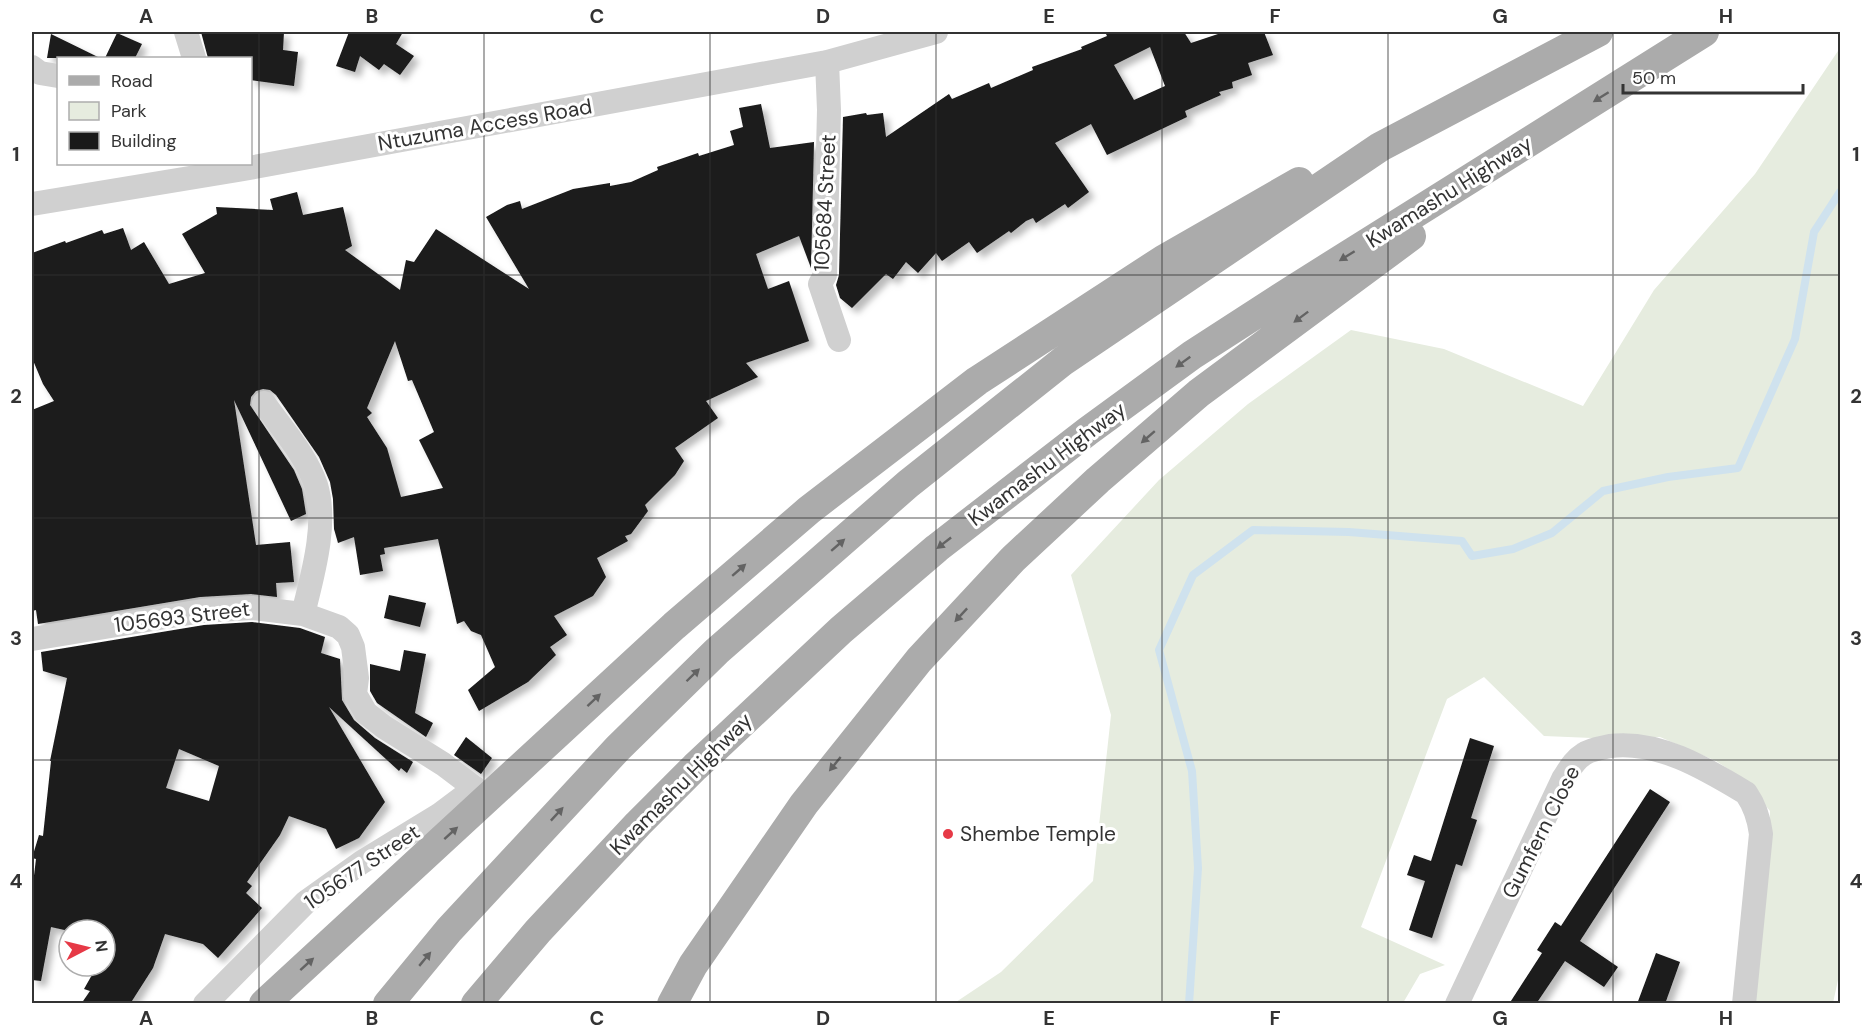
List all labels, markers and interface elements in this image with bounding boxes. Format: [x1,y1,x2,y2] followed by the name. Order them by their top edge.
[139,3,153,29] text: A
[366,3,378,29] text: B
[590,3,604,29] text: C
[816,3,830,29] text: D
[1043,3,1055,29] text: E
[1269,3,1281,29] text: F
[1492,3,1508,29] text: G
[1719,3,1733,29] text: H
[57,57,252,165] legend
[1623,57,1803,95] scale bar
[1632,66,1676,90] text: 50 m
[111,69,153,93] text: Road
[1593,91,1609,102] one-way arrow
[376,92,594,158] street label: Ntuzuma Access Road
[111,99,147,123] text: Park
[111,129,176,153] text: Building
[1361,129,1538,254] street label: Kwamashu Highway
[807,134,843,272] street label: 105684 Street
[12,141,20,167] text: 1
[1852,141,1860,167] text: 1
[1339,250,1355,261] one-way arrow
[1294,311,1309,323] one-way arrow
[1176,355,1191,367] one-way arrow
[10,383,22,409] text: 2
[1850,383,1862,409] text: 2
[962,395,1132,533] street label: Kwamashu Highway
[1140,430,1155,444] one-way arrow
[936,536,952,549] one-way arrow
[830,539,845,552] one-way arrow
[731,564,746,577] one-way arrow
[112,595,252,639] street label: 105693 Street
[955,607,968,622] one-way arrow
[10,625,22,651] text: 3
[1850,625,1862,651] text: 3
[685,668,700,682] one-way arrow
[587,694,601,708] one-way arrow
[604,706,759,861] street label: Kwamashu Highway
[829,756,842,772] one-way arrow
[1496,761,1587,903] street label: Gumfern Close
[549,808,563,822] one-way arrow
[299,818,425,916] street label: 105677 Street
[960,820,1116,848] place label: Shembe Temple
[443,826,457,840] one-way arrow
[941,827,955,841] marker: Shembe Temple
[10,868,23,894] text: 4
[1850,868,1863,894] text: 4
[57,918,117,978] north arrow
[90,939,113,953] text: N
[419,951,432,967] one-way arrow
[299,958,314,971] one-way arrow
[139,1005,153,1031] text: A
[366,1005,378,1031] text: B
[590,1005,604,1031] text: C
[816,1005,830,1031] text: D
[1043,1005,1055,1031] text: E
[1269,1005,1281,1031] text: F
[1492,1005,1508,1031] text: G
[1719,1005,1733,1031] text: H

